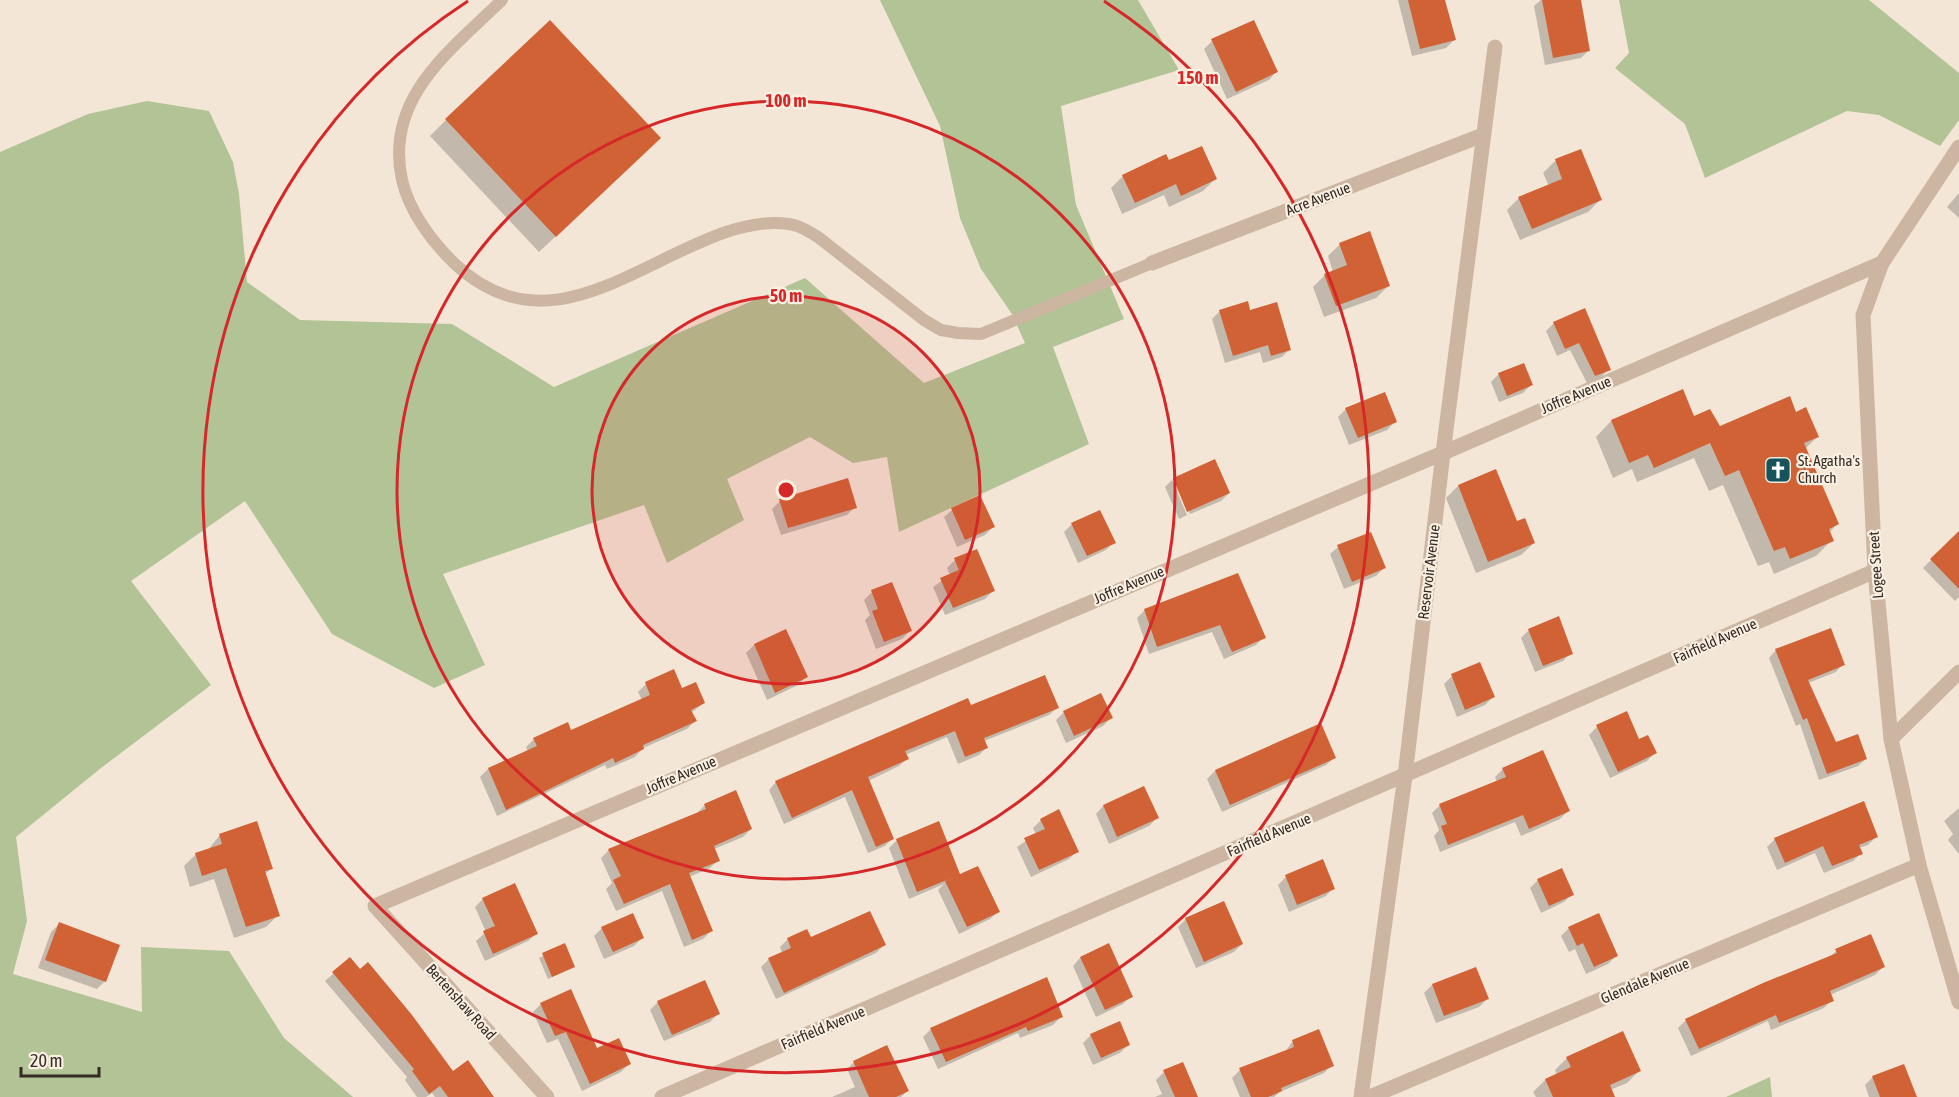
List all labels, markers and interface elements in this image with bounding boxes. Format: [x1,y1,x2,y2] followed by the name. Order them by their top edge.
[1178,67,1218,88] text: 150 m
[766,90,806,111] text: 100 m
[1283,178,1353,219] street label: Acre Avenue
[770,285,802,306] text: 50 m
[1538,372,1614,417] street label: Joffre Avenue
[1798,452,1860,486] place label: St. Agatha's Church
[1763,455,1793,485] church icon: St. Agatha's Church
[776,480,796,500] centre of rings
[1414,523,1443,620] street label: Reservoir Avenue
[1865,531,1886,599] street label: Logee Street
[1091,562,1167,607] street label: Joffre Avenue
[1671,615,1759,666] street label: Fairfield Avenue
[643,752,719,797] street label: Joffre Avenue
[1224,809,1313,860] street label: Fairfield Avenue
[1598,954,1692,1007] street label: Glendale Avenue
[423,960,500,1043] street label: Bertenshaw Road
[778,1002,867,1053] street label: Fairfield Avenue
[21,1040,99,1078] scale bar
[30,1050,62,1071] text: 20 m

